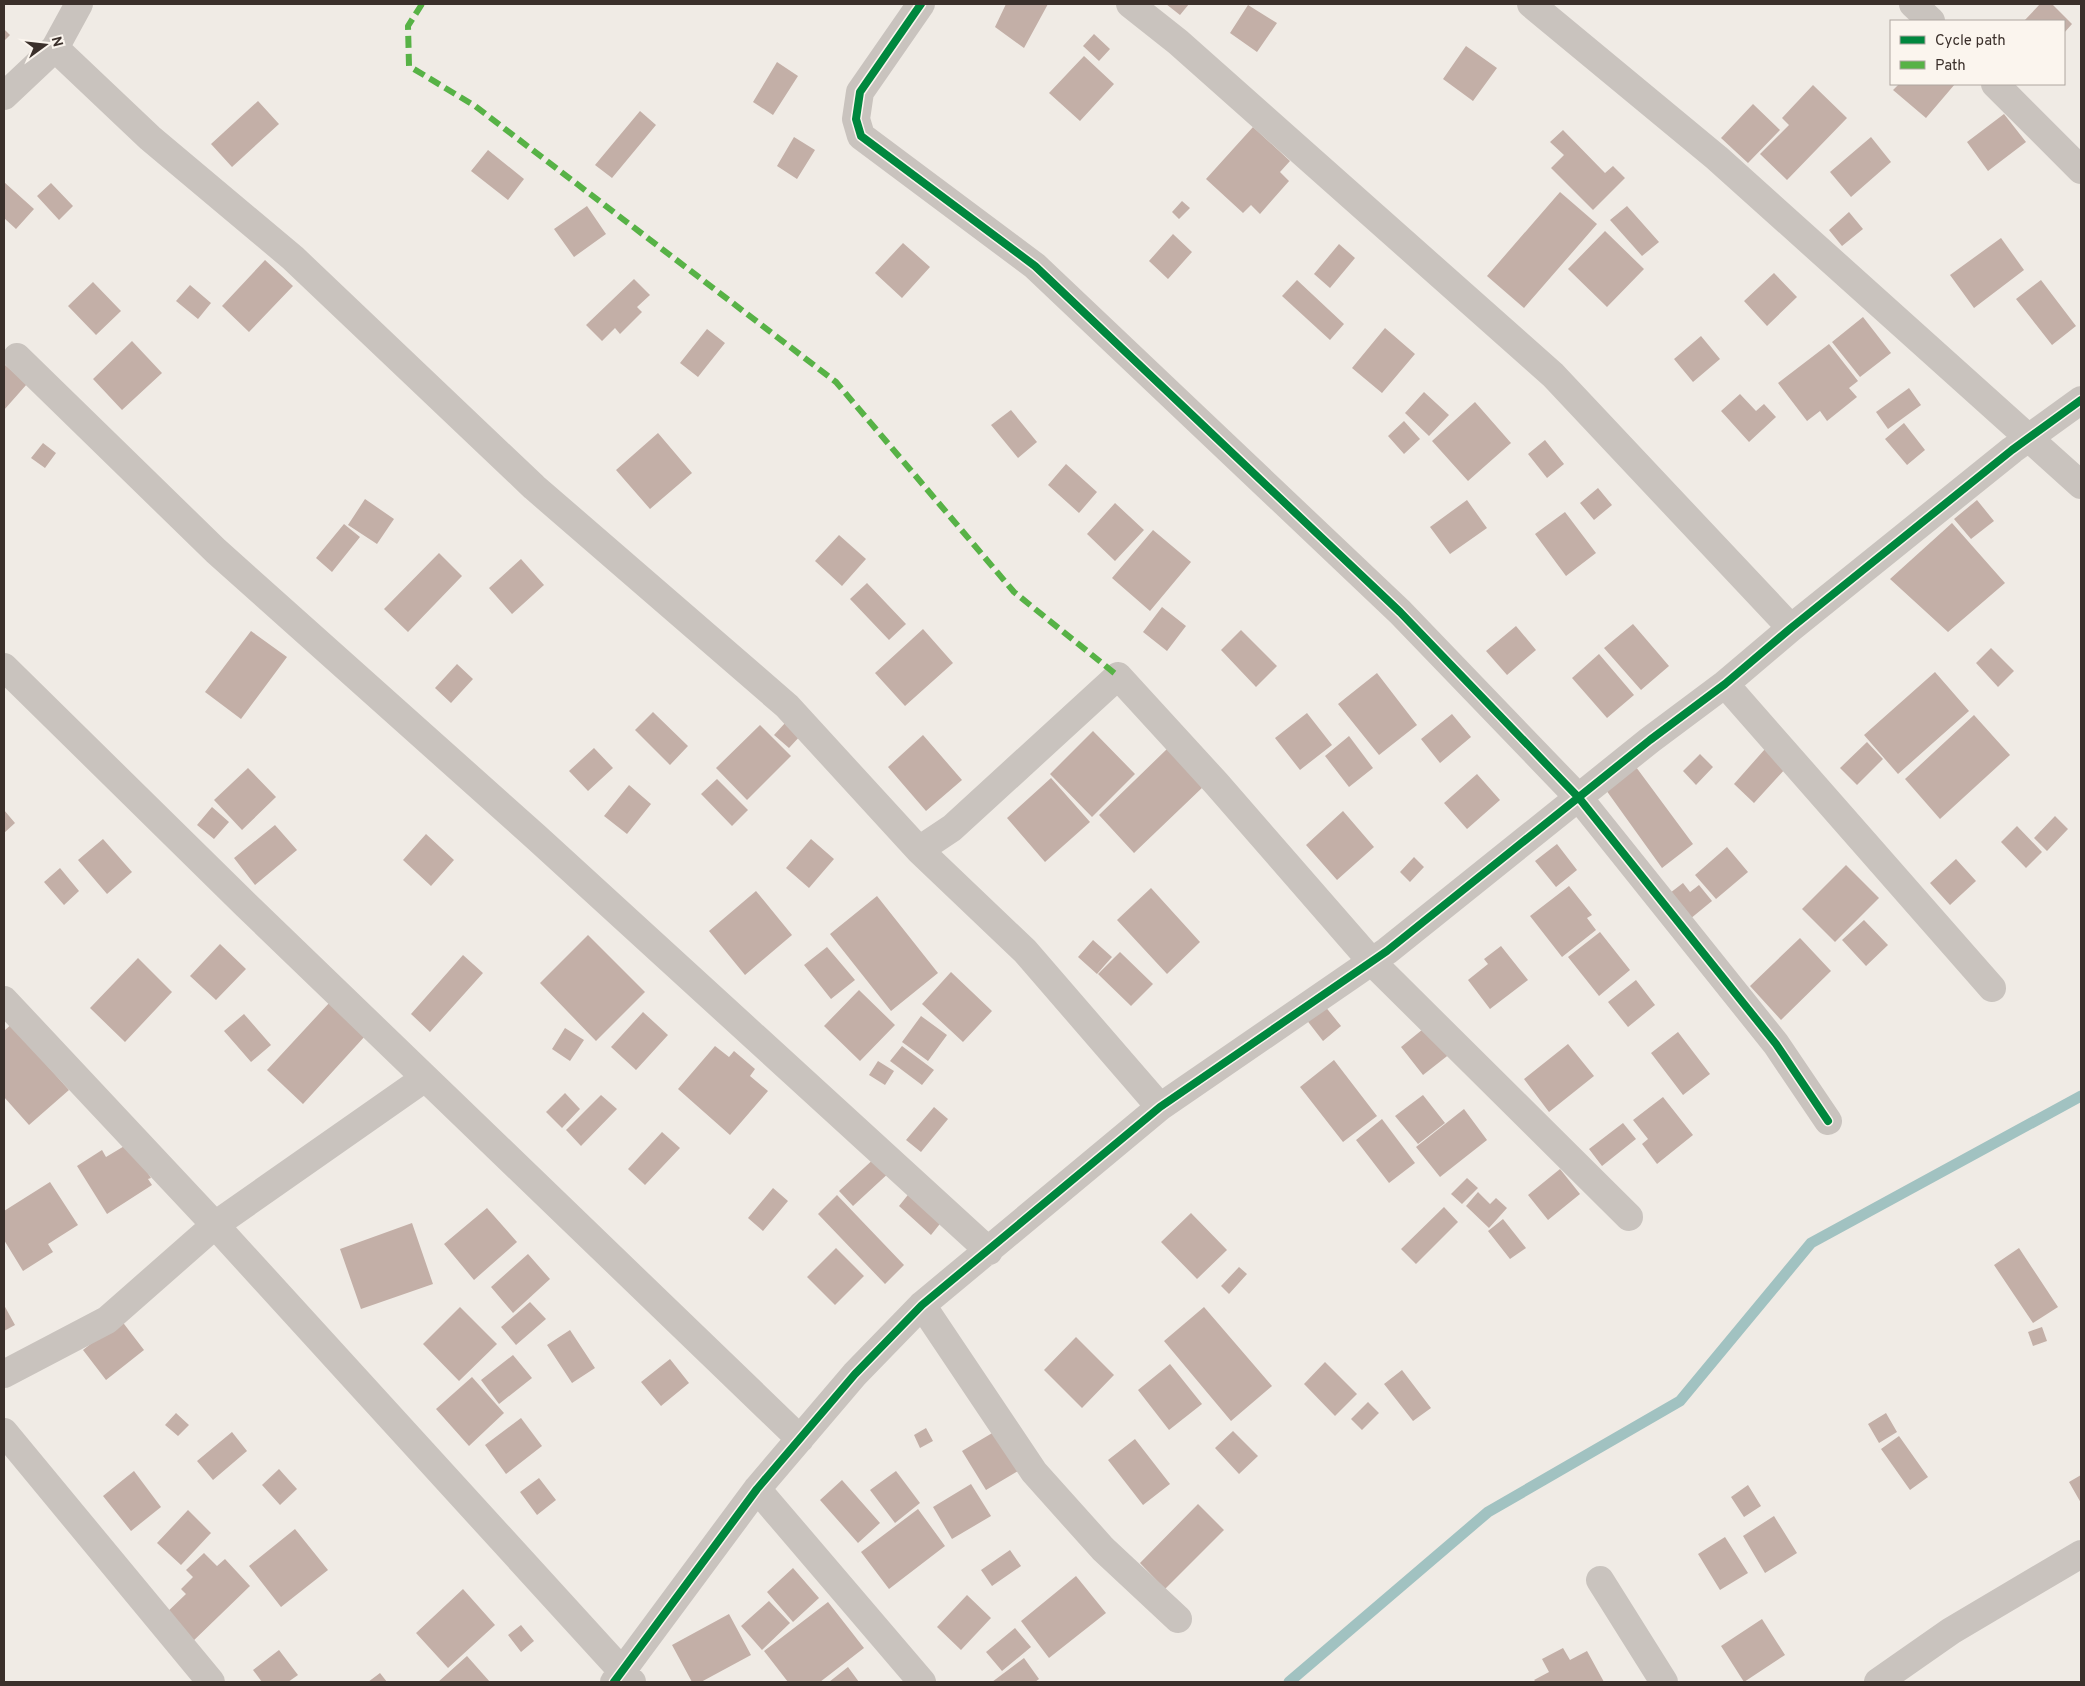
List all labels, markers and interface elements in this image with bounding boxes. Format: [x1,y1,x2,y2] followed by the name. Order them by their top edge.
[20,20,70,70] north arrow
[1890,20,2065,85] legend
[1935,32,2006,51] text: Cycle path
[47,35,66,49] text: N
[1935,57,1966,76] text: Path

